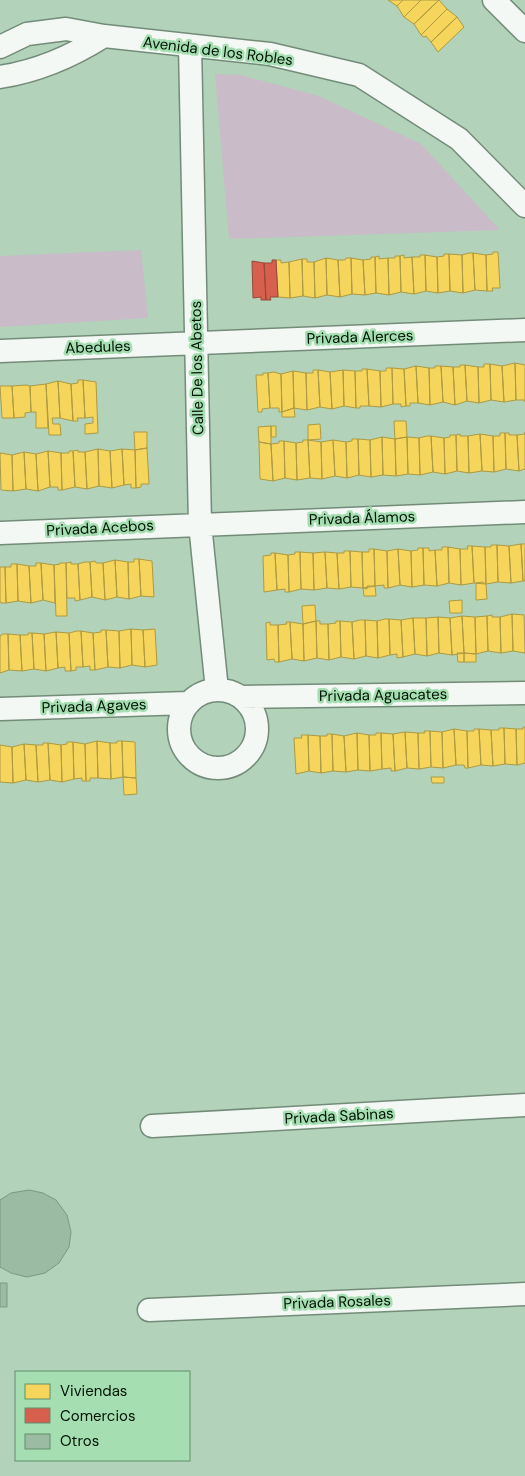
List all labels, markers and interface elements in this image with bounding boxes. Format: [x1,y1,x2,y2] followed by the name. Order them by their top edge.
[142,32,294,70] street label: Avenida de los Robles
[186,301,208,435] street label: Calle De los Abetos
[306,325,414,349] street label: Privada Alerces
[65,336,131,358] street label: Abedules
[309,506,415,530] street label: Privada Álamos
[46,515,154,541] street label: Privada Acebos
[319,684,447,706] street label: Privada Aguacates
[41,694,147,718] street label: Privada Agaves
[284,1103,394,1129] street label: Privada Sabinas
[283,1290,391,1314] street label: Privada Rosales
[15,1371,190,1461] legend
[60,1381,127,1401] text: Viviendas
[60,1406,135,1426] text: Comercios
[60,1431,99,1451] text: Otros

